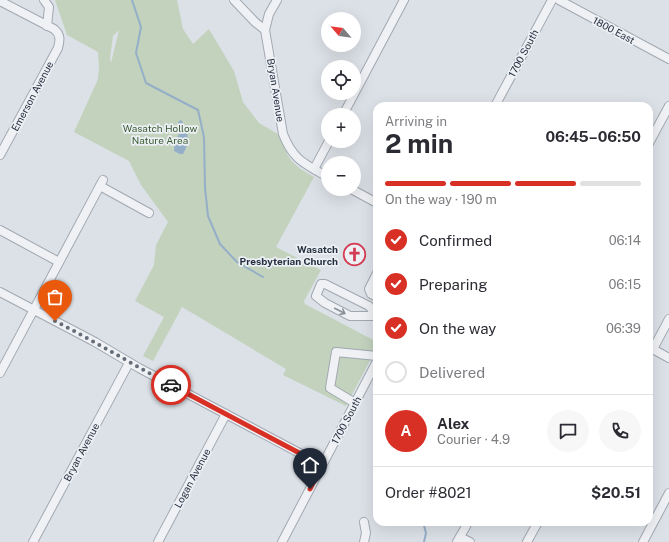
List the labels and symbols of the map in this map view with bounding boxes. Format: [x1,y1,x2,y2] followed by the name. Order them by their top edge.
[321,12,361,52] north arrow
[591,14,637,46] street label: 1800 East
[505,27,541,79] street label: 1700 South
[265,57,287,123] street label: Bryan Avenue
[9,59,56,133] street label: Emerson Avenue
[123,122,197,146] park label: Wasatch Hollow Nature Area
[341,242,367,268] church icon: Wasatch Presbyterian Church
[240,243,338,267] place label: Wasatch Presbyterian Church
[38,280,72,321] pin
[334,308,346,315] one-way arrow
[151,365,191,405] courier
[328,394,364,446] street label: 1700 South
[61,421,101,483] street label: Bryan Avenue
[171,446,213,510] street label: Logan Avenue
[293,448,327,489] pin

